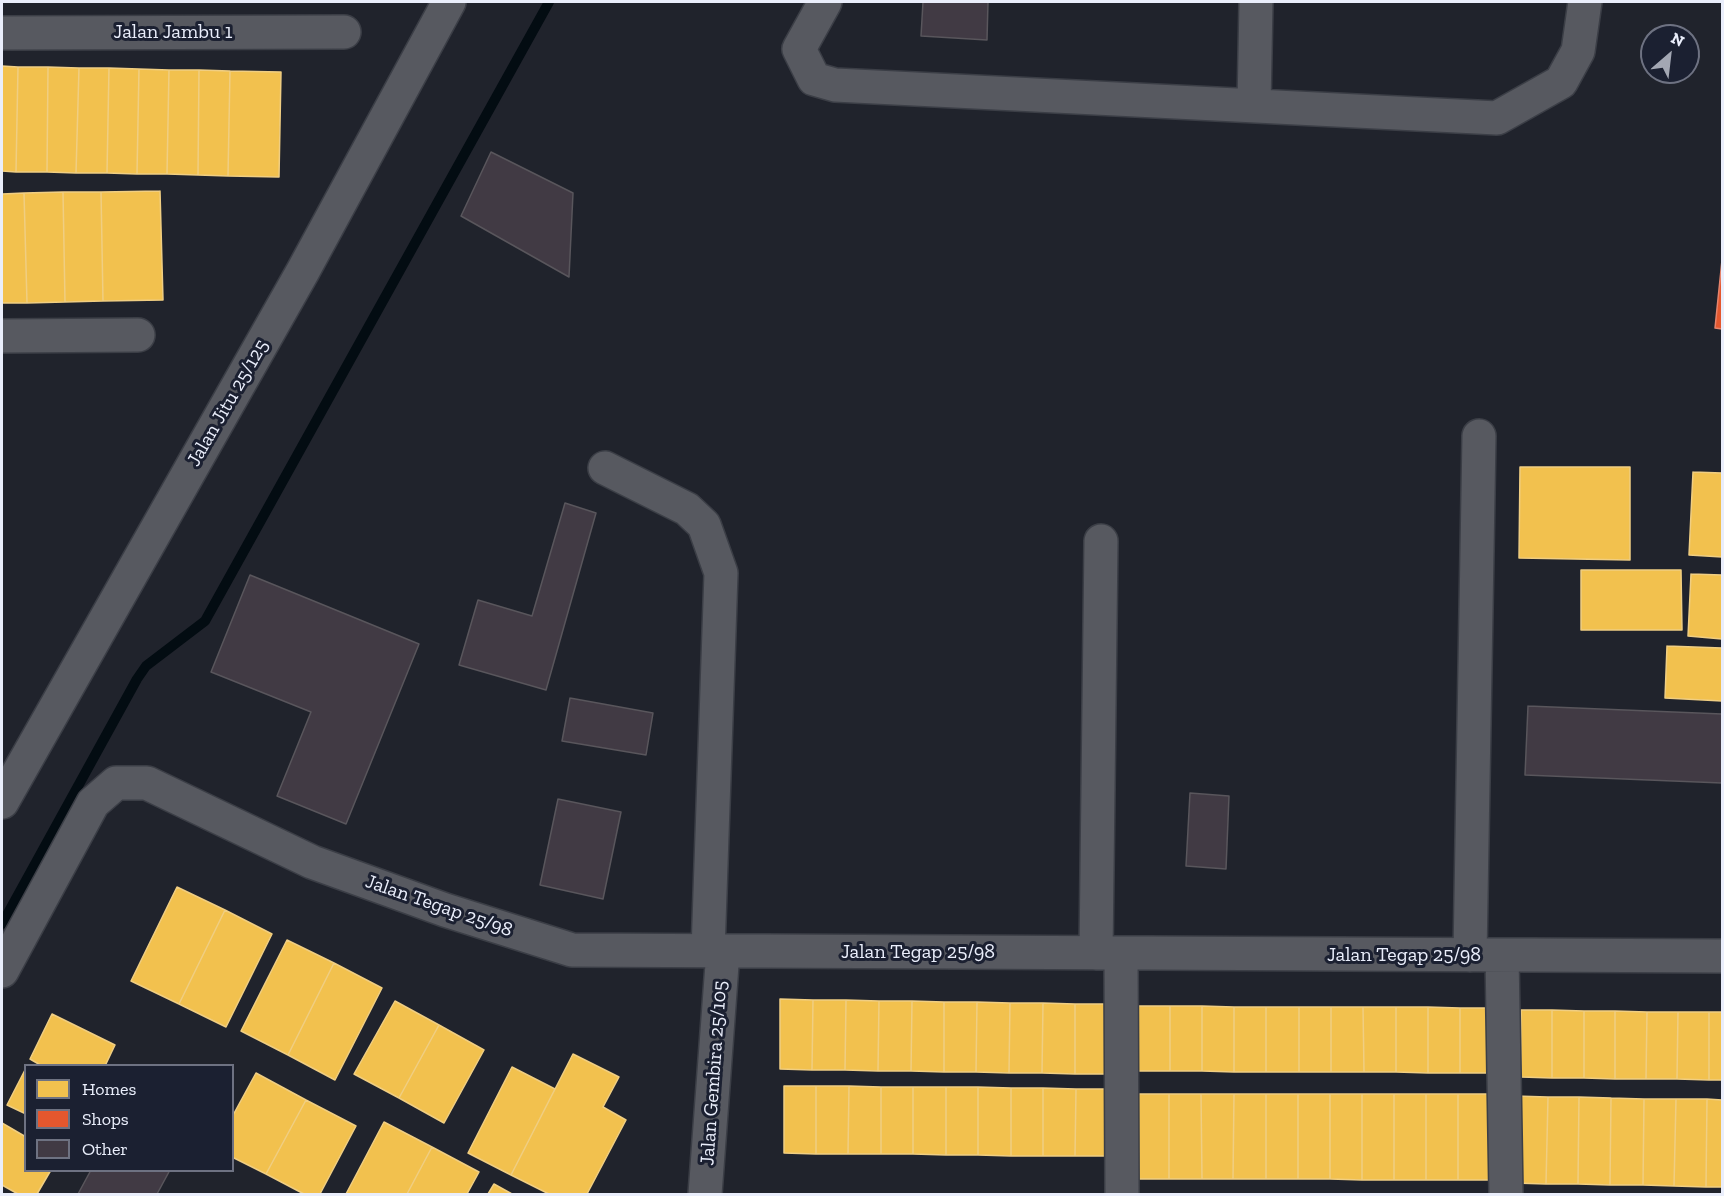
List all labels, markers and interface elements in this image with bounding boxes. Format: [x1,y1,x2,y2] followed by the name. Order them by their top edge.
[114,20,232,44] street label: Jalan Jambu 1
[1640,24,1700,84] north arrow
[1668,28,1688,51] text: N
[182,335,274,471] street label: Jalan Jitu 25/125
[362,870,516,942] street label: Jalan Tegap 25/98
[841,940,995,964] street label: Jalan Tegap 25/98
[1327,943,1481,967] street label: Jalan Tegap 25/98
[696,980,732,1166] street label: Jalan Gembira 25/105
[24,1064,234,1172] legend
[82,1078,136,1100] text: Homes
[82,1108,129,1130] text: Shops
[82,1138,128,1160] text: Other

